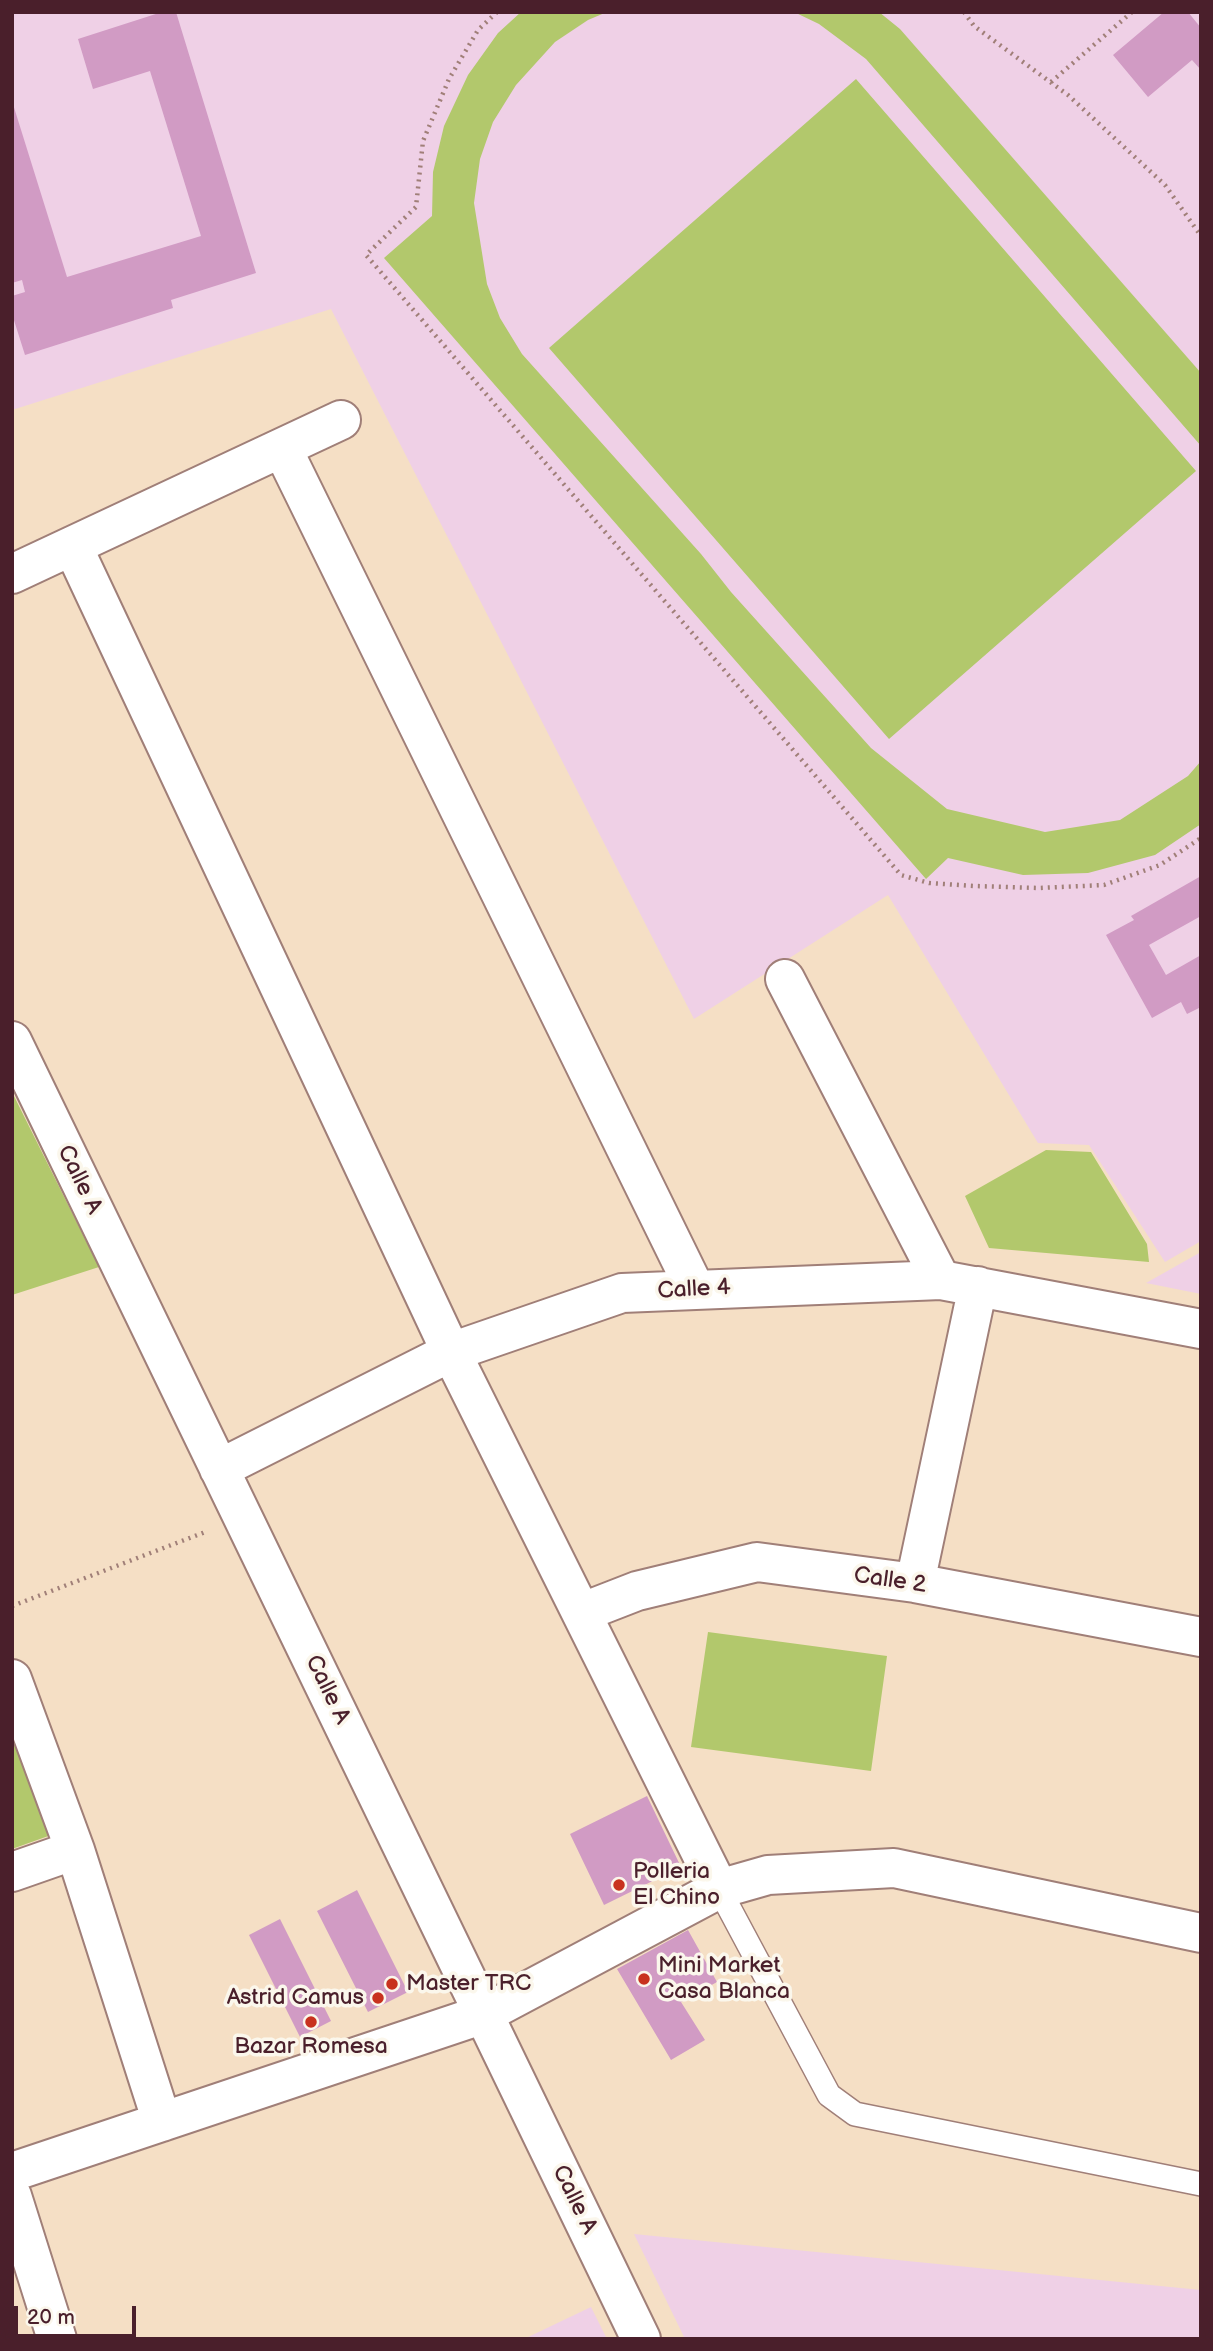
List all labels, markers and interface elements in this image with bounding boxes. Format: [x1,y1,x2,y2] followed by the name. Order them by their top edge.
[51,1141,107,1219] street label: Calle A
[657,1274,731,1306] street label: Calle 4
[852,1562,928,1600] street label: Calle 2
[299,1651,355,1729] street label: Calle A
[633,1858,720,1912] place label: Polleria El Chino
[611,1877,627,1893] marker: Polleria El Chino
[658,1952,790,2006] place label: Mini Market Casa Blanca
[406,1970,531,1998] place label: Master TRC
[636,1971,652,1987] marker: Mini Market Casa Blanca
[384,1976,400,1992] marker: Master TRC
[227,1984,364,2012] place label: Astrid Camus
[370,1990,386,2006] marker: Astrid Camus
[303,2014,319,2030] marker: Bazar Romesa
[234,2033,388,2061] place label: Bazar Romesa
[546,2161,602,2239] street label: Calle A
[18,2292,140,2336] scale bar
[27,2305,75,2330] text: 20 m

